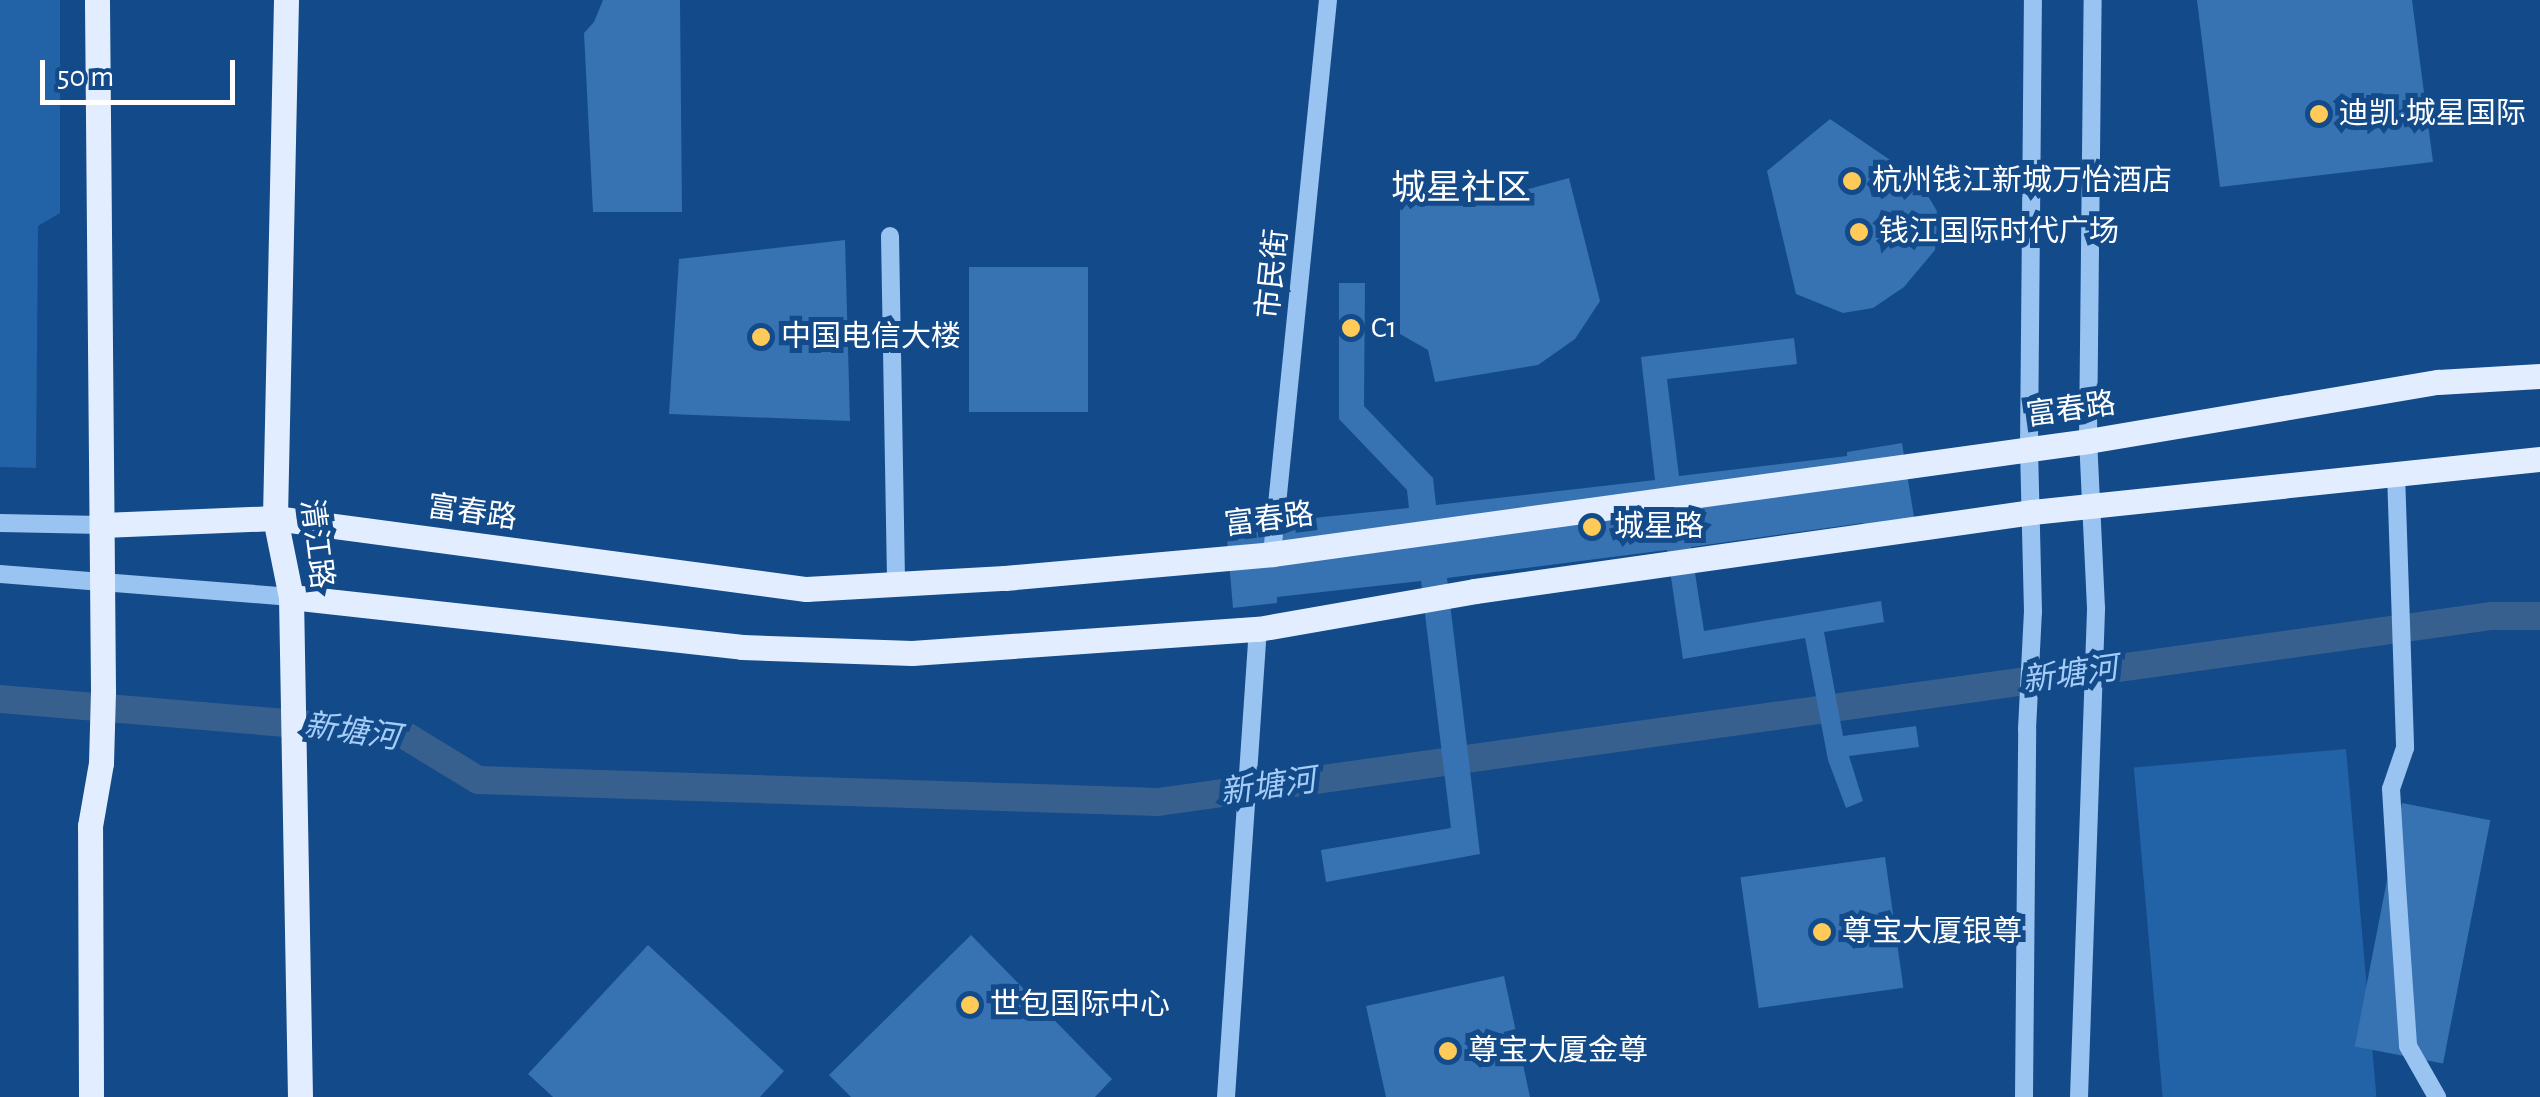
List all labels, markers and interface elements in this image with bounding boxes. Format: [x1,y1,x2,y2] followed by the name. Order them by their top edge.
[45,40,240,102] scale bar
[57,62,114,92] text: 50 m
[2339,96,2526,132] place label: 迪凯·城星国际
[2308,103,2330,125] marker: 迪凯·城星国际
[1872,163,2172,199] place label: 杭州钱江新城万怡酒店
[1391,168,1531,210] district label: 城星社区
[1841,170,1863,192] marker: 杭州钱江新城万怡酒店
[1879,214,2119,250] place label: 钱江国际时代广场
[1848,221,1870,243] marker: 钱江国际时代广场
[1250,227,1296,321] street label: 市民街
[1371,310,1397,346] place label: C1
[1340,317,1362,339] marker: C1
[781,319,961,355] place label: 中国电信大楼
[750,326,772,348] marker: 中国电信大楼
[2024,386,2118,434] street label: 富春路
[425,489,519,537] street label: 富春路
[293,497,339,591] street label: 清江路
[1222,497,1316,543] street label: 富春路
[1614,509,1704,545] place label: 城星路
[1579,514,1605,540] marker: 城星路
[2020,649,2120,701] water label: 新塘河
[302,706,402,758] water label: 新塘河
[1218,761,1318,813] water label: 新塘河
[1842,914,2022,950] place label: 尊宝大厦银尊
[1811,921,1833,943] marker: 尊宝大厦银尊
[990,987,1170,1023] place label: 世包国际中心
[959,994,981,1016] marker: 世包国际中心
[1468,1033,1648,1069] place label: 尊宝大厦金尊
[1437,1040,1459,1062] marker: 尊宝大厦金尊

